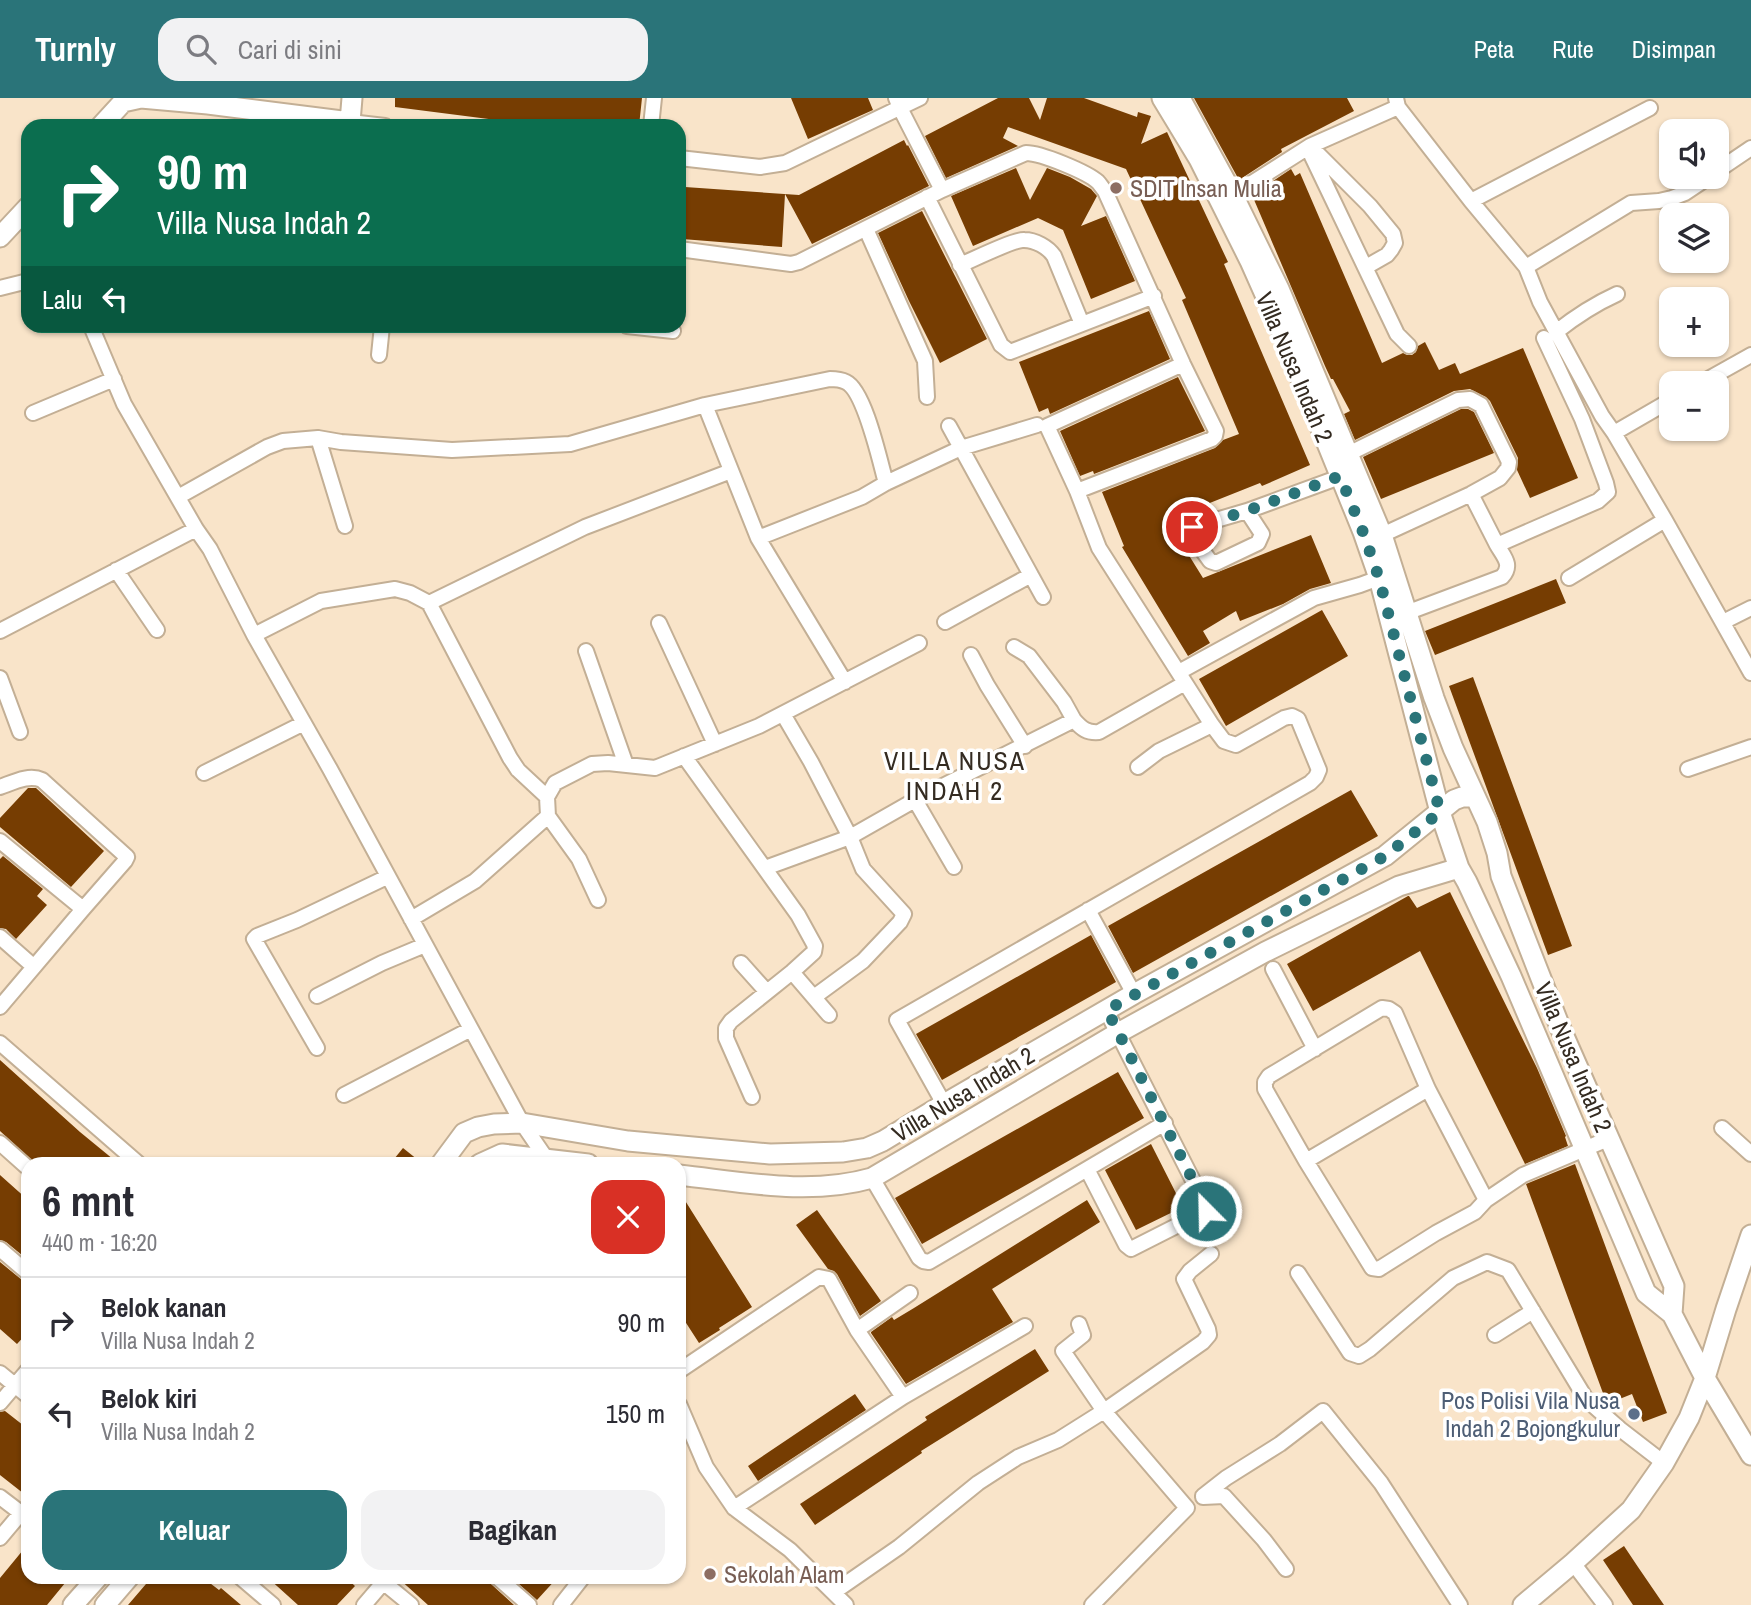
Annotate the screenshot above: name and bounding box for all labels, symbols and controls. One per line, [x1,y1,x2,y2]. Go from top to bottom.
search box [158,18,648,81]
text: Turnly [35,27,116,71]
icon: search [182,30,220,68]
text: Cari di sini [238,32,342,67]
text: Peta [1474,33,1514,65]
text: Rute [1552,33,1594,65]
text: Disimpan [1632,33,1716,65]
map controls [1659,119,1729,441]
button: sound [1659,119,1729,189]
text: 90 m [157,138,249,204]
icon: right [42,147,133,238]
place label: SDIT Insan Mulia [1130,172,1282,204]
marker: SDIT Insan Mulia [1108,180,1124,196]
text: Villa Nusa Indah 2 [157,201,371,244]
button: layers [1659,203,1729,273]
icon: left [96,280,134,318]
text: Lalu [42,282,82,317]
street label: Villa Nusa Indah 2 [1249,287,1341,447]
button: + [1659,287,1729,357]
button: − [1659,371,1729,441]
pin [1162,497,1222,557]
icon: arrive [1173,508,1211,546]
district label: VILLA NUSA INDAH 2 [884,743,1026,808]
street label: Villa Nusa Indah 2 [1528,977,1620,1137]
street label: Villa Nusa Indah 2 [886,1039,1040,1149]
text: 6 mnt [42,1173,134,1229]
position arrow [1169,1174,1243,1248]
button: close [591,1180,665,1254]
text: 440 m · 16:20 [42,1227,157,1258]
text: Belok kanan [101,1290,227,1325]
icon: right [42,1304,80,1342]
text: 90 m [618,1305,665,1340]
text: Villa Nusa Indah 2 [101,1325,255,1356]
text: Belok kiri [101,1381,197,1416]
place label: Pos Polisi Vila Nusa Indah 2 Bojongkulur [1441,1384,1620,1444]
icon: left [42,1395,80,1433]
text: 150 m [606,1396,665,1431]
marker: Pos Polisi Vila Nusa Indah 2 Bojongkulur [1626,1406,1642,1422]
text: Villa Nusa Indah 2 [101,1416,255,1447]
button: Keluar [42,1490,347,1570]
button: Bagikan [361,1490,665,1570]
place label: Sekolah Alam [724,1558,844,1590]
marker: Sekolah Alam [702,1566,718,1582]

